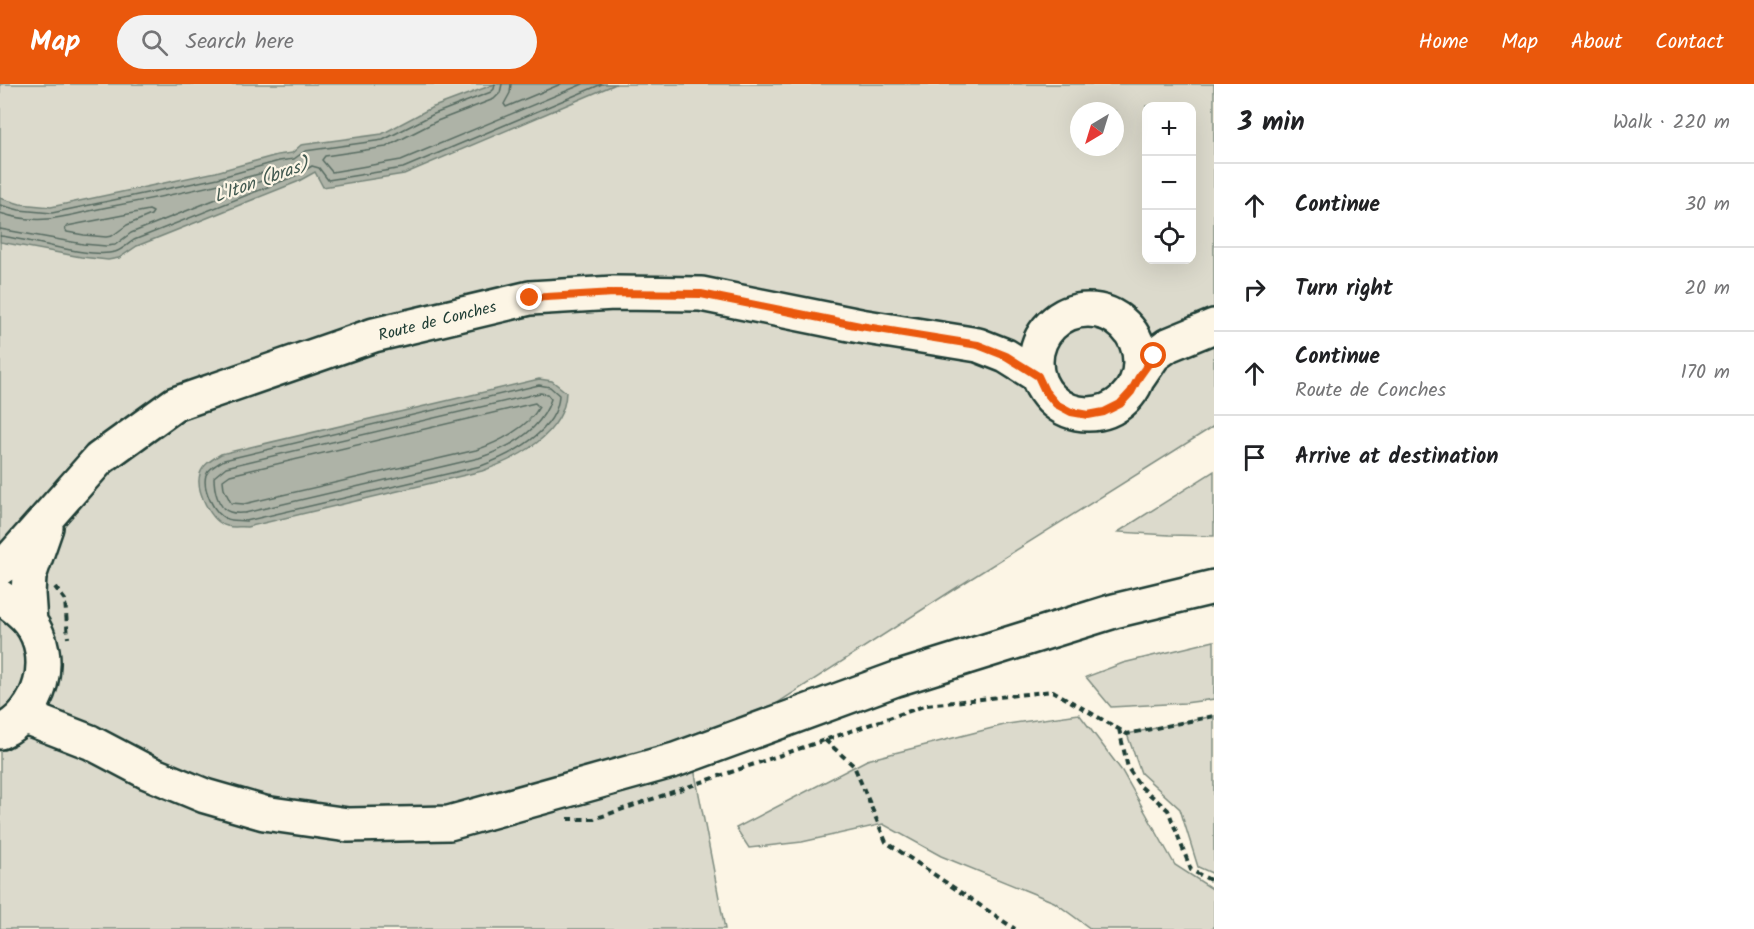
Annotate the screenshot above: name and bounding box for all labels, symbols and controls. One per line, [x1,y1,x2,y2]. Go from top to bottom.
search box [117,15,537,69]
text: Map [30,20,81,65]
text: Search here [186,25,294,60]
icon: search [138,26,171,59]
text: Home [1419,26,1468,59]
text: Map [1501,26,1538,59]
text: About [1571,26,1622,59]
text: Contact [1655,26,1724,59]
north arrow [1070,102,1124,156]
map controls [1142,102,1196,264]
button: + [1142,102,1196,156]
text: 3 min [1238,102,1305,144]
text: Walk · 220 m [1613,107,1730,139]
water label: L'Iton (bras) [210,150,315,212]
button: − [1142,156,1196,210]
text: Continue [1295,188,1380,223]
icon: ahead [1238,189,1271,222]
text: 30 m [1685,189,1730,221]
button: locate [1142,210,1196,264]
text: Turn right [1295,272,1393,307]
icon: right [1238,273,1271,306]
text: 20 m [1684,273,1730,305]
route end [516,284,542,310]
street label: Route de Conches [376,295,499,348]
text: Continue [1295,340,1380,375]
route start [1140,342,1166,368]
icon: ahead [1238,357,1271,390]
text: 170 m [1681,357,1730,389]
text: Route de Conches [1295,375,1446,407]
text: Arrive at destination [1295,440,1498,475]
icon: arrive [1238,441,1271,474]

